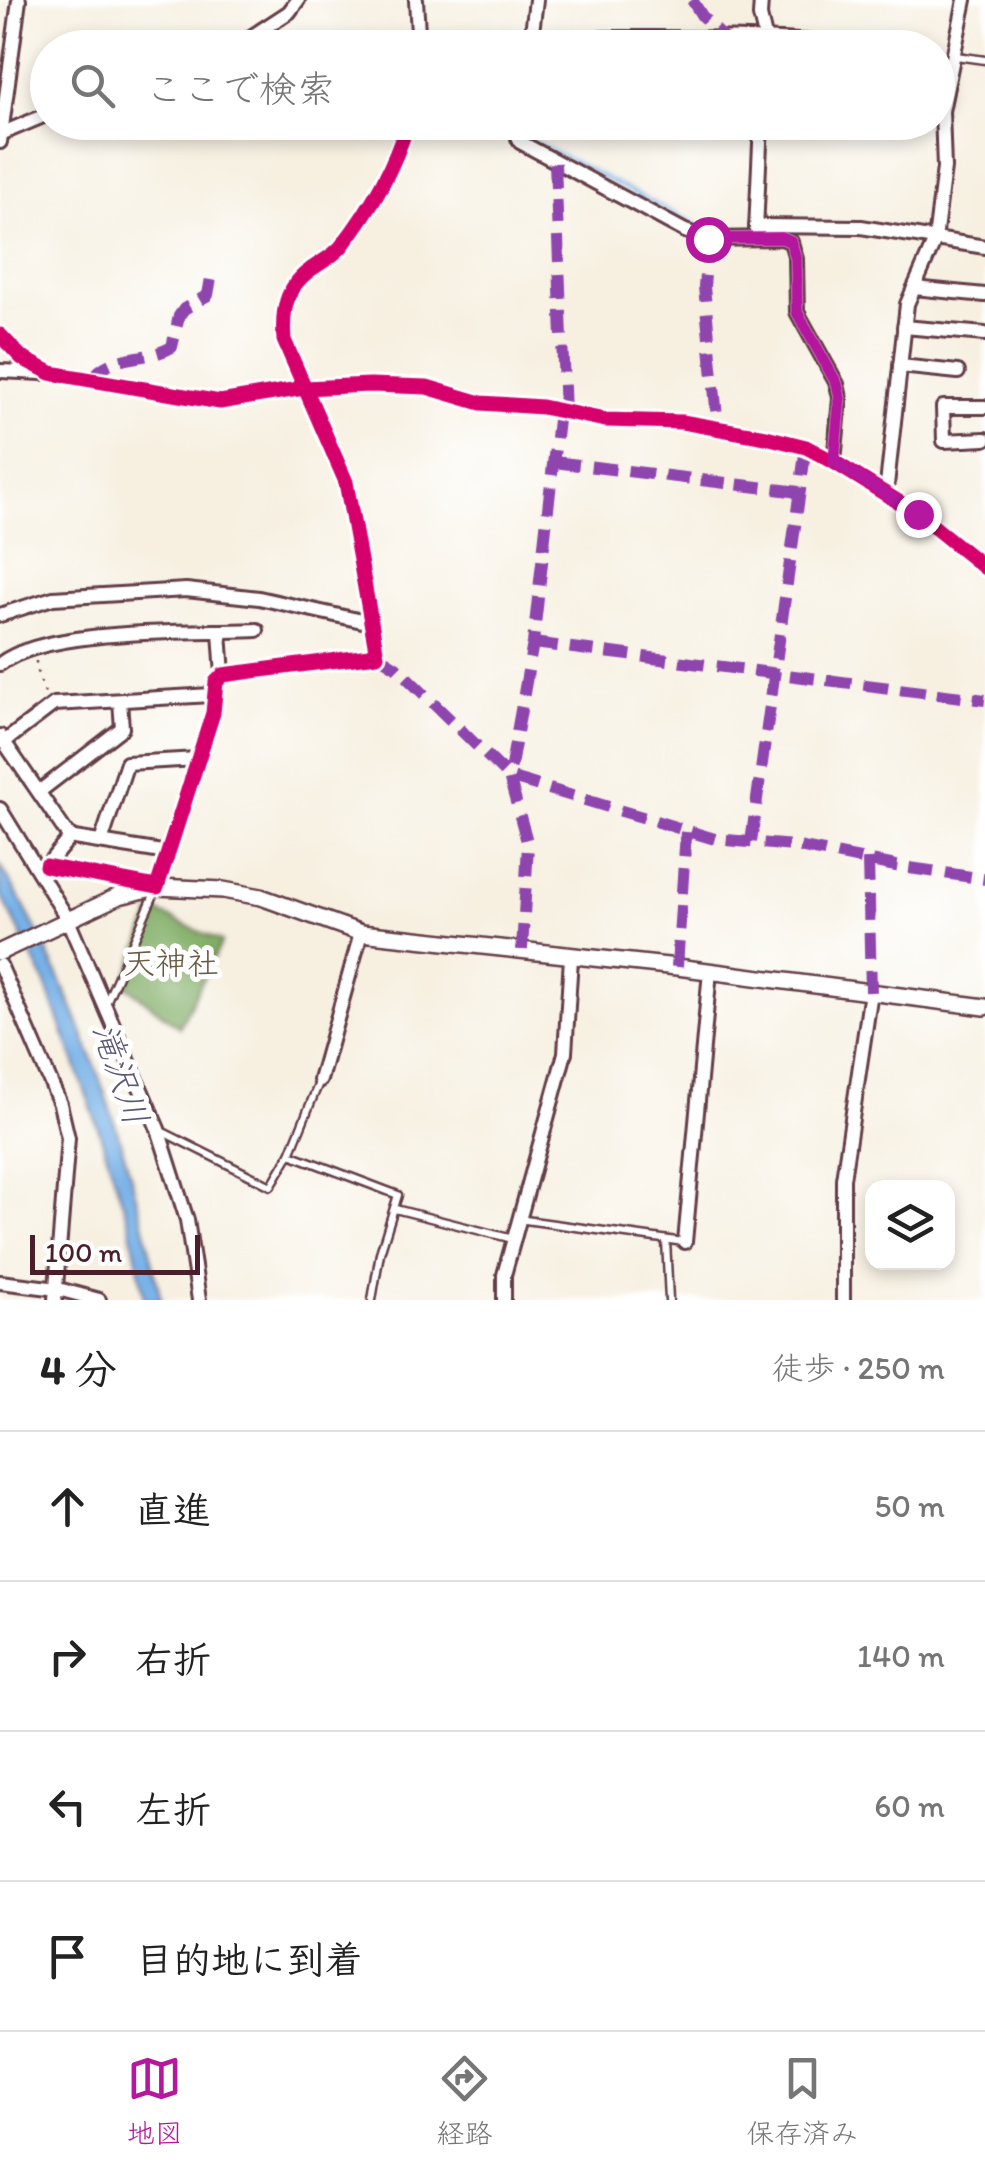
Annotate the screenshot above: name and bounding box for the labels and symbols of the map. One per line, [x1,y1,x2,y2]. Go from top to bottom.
route start [686,217,732,263]
route end [896,492,942,538]
park label: 天神社 [123,944,219,982]
water label: 滝沢川 [84,1018,158,1130]
scale bar [30,1230,200,1274]

